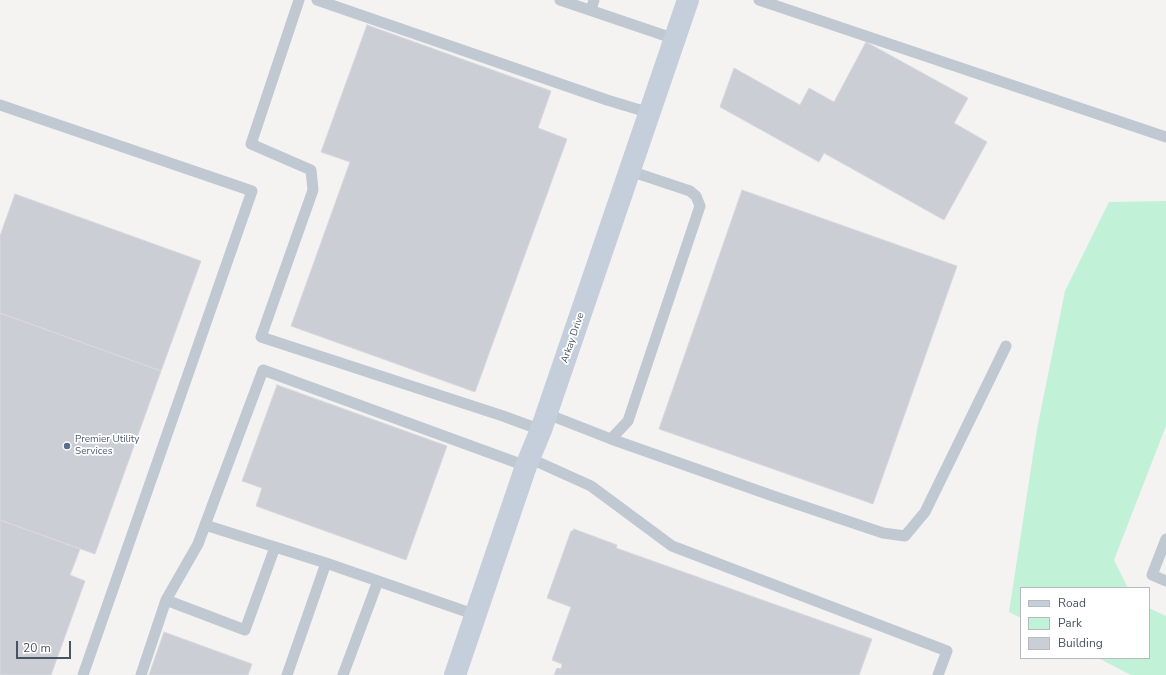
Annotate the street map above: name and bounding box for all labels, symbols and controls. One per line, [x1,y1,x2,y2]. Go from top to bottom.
street label: Arkay Drive [559,311,587,365]
place label: Premier Utility Services [75,434,139,458]
marker: Premier Utility Services [62,441,72,451]
legend [1020,587,1150,659]
text: Road [1058,595,1086,611]
text: Park [1058,615,1082,631]
scale bar [18,633,73,659]
text: Building [1058,635,1103,651]
text: 20 m [23,640,51,656]

